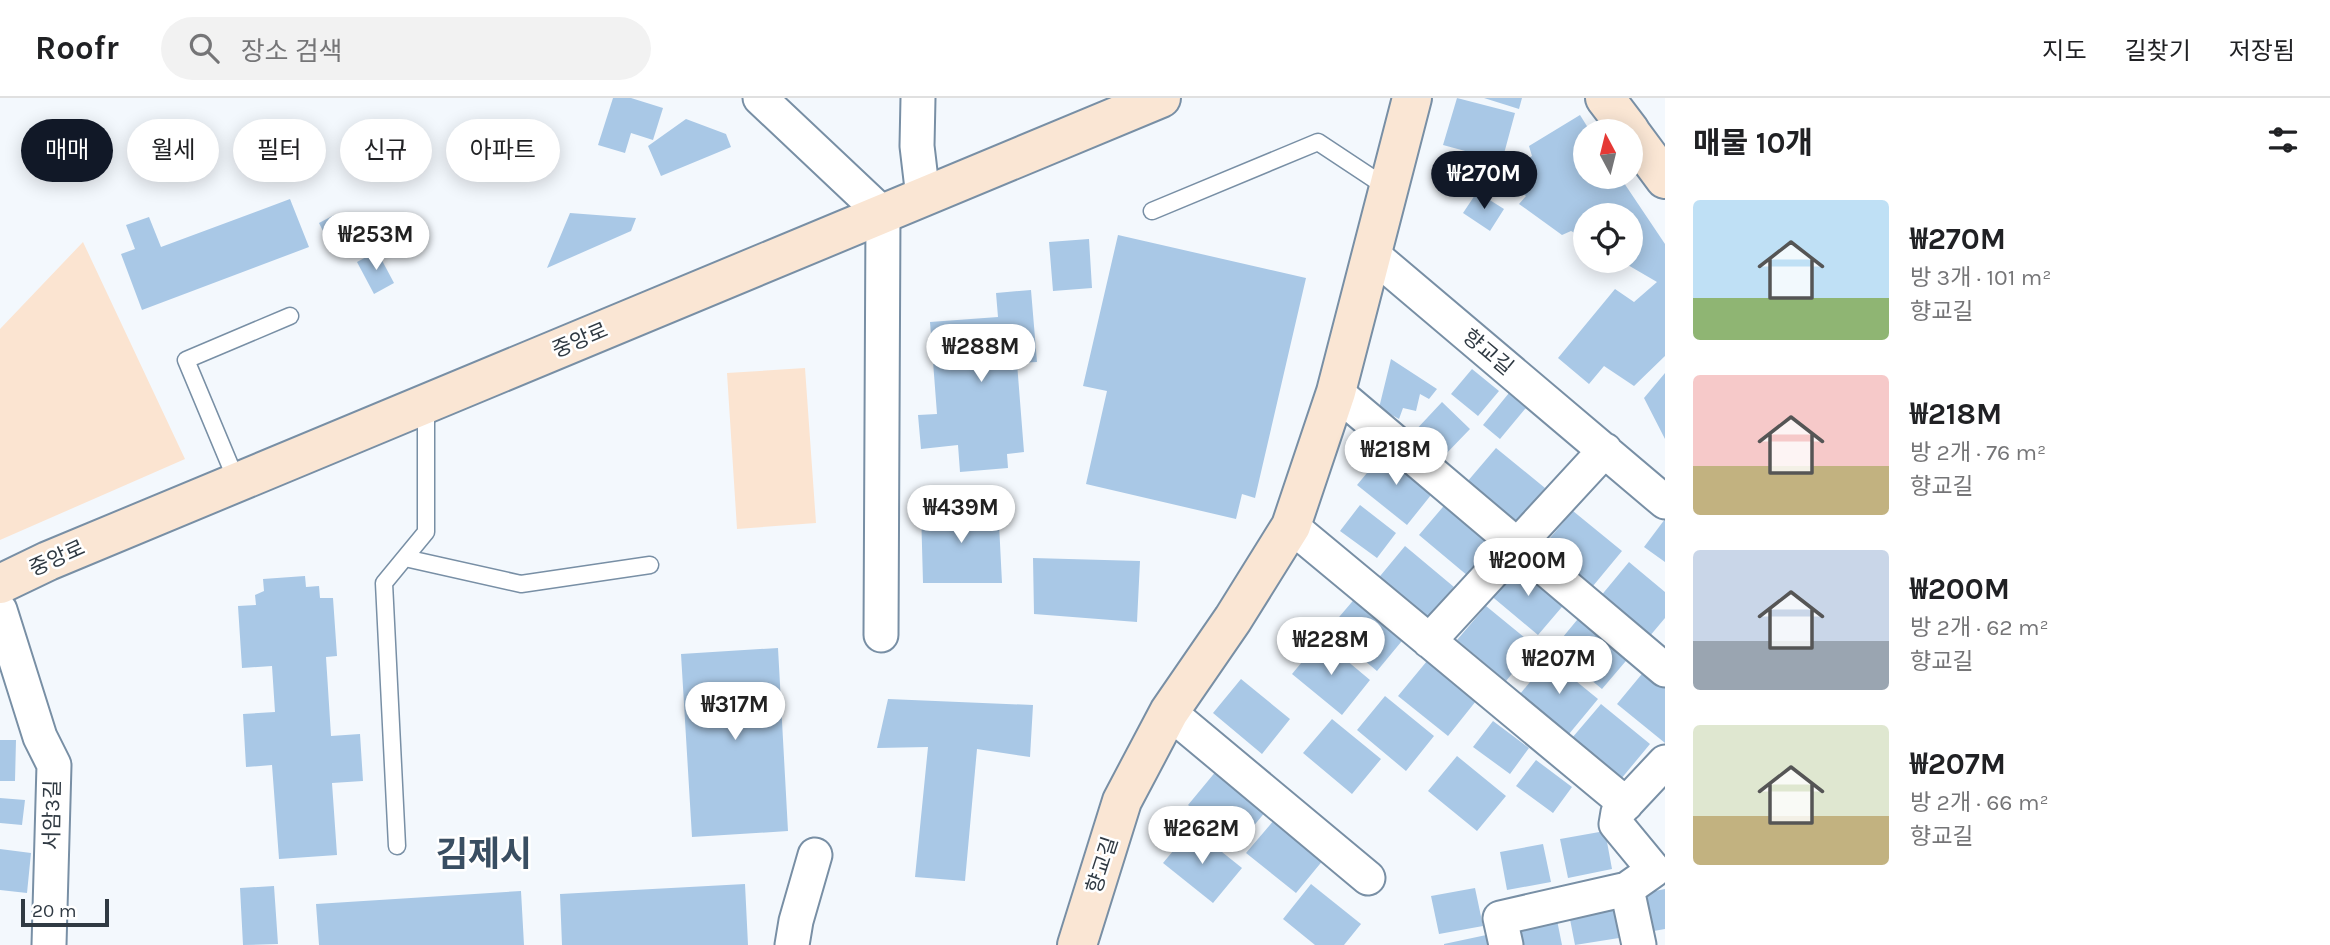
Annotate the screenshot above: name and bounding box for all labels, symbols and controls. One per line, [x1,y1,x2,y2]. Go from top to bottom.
search box [161,17,651,80]
text: Roofr [35,29,119,67]
icon: search [185,29,223,67]
text: 장소 검색 [241,36,343,67]
text: 지도 [2042,37,2087,65]
text: 길찾기 [2125,37,2191,65]
text: 저장됨 [2229,37,2295,65]
chip: 매매 [21,119,113,182]
chip: 월세 [127,119,219,182]
chip: 필터 [233,119,326,182]
chip: 신규 [340,119,432,182]
chip: 아파트 [446,119,560,182]
north arrow [1573,119,1643,189]
map controls [1573,119,1643,273]
icon: filters [2264,121,2302,159]
text: 매물 10개 [1693,125,1813,161]
pin: ₩270M [1435,152,1533,211]
text: ₩270M [1447,160,1521,187]
button: locate [1573,203,1643,273]
pin: ₩253M [327,212,425,272]
text: ₩253M [338,221,414,248]
text: ₩270M [1910,221,2006,257]
icon: home [1749,228,1833,312]
text: 방 3개 · 101 m² [1910,264,2051,291]
text: 향교길 [1910,298,1973,325]
street label: 중앙로 [549,318,611,362]
pin: ₩288M [932,324,1030,384]
street label: 향교길 [1458,324,1518,380]
text: ₩288M [942,333,1020,360]
text: ₩218M [1910,396,2002,432]
icon: home [1749,403,1833,487]
pin: ₩218M [1347,428,1445,487]
text: ₩218M [1361,436,1431,463]
text: 방 2개 · 76 m² [1910,439,2046,466]
text: 향교길 [1910,473,1973,500]
pin: ₩439M [912,486,1010,545]
text: ₩439M [923,494,999,521]
street label: 중앙로 [26,535,88,581]
pin: ₩200M [1479,538,1577,598]
text: ₩200M [1490,547,1566,574]
text: ₩200M [1910,571,2010,607]
icon: home [1749,578,1833,662]
text: 방 2개 · 62 m² [1910,614,2049,641]
pin: ₩228M [1282,618,1380,677]
text: ₩228M [1293,626,1369,653]
pin: ₩207M [1510,636,1608,696]
text: ₩207M [1522,645,1596,672]
text: 향교길 [1910,648,1973,675]
pin: ₩317M [686,682,784,742]
text: ₩317M [701,691,769,718]
text: ₩207M [1910,746,2006,782]
icon: home [1749,753,1833,837]
street label: 서암3길 [39,780,65,850]
text: 방 2개 · 66 m² [1910,789,2049,816]
pin: ₩262M [1153,806,1251,866]
text: ₩262M [1164,815,1240,842]
text: 향교길 [1910,823,1973,850]
district label: 김제시 [436,834,532,875]
street label: 향교길 [1082,834,1122,896]
scale bar [21,896,108,928]
text: 20 m [32,900,77,922]

